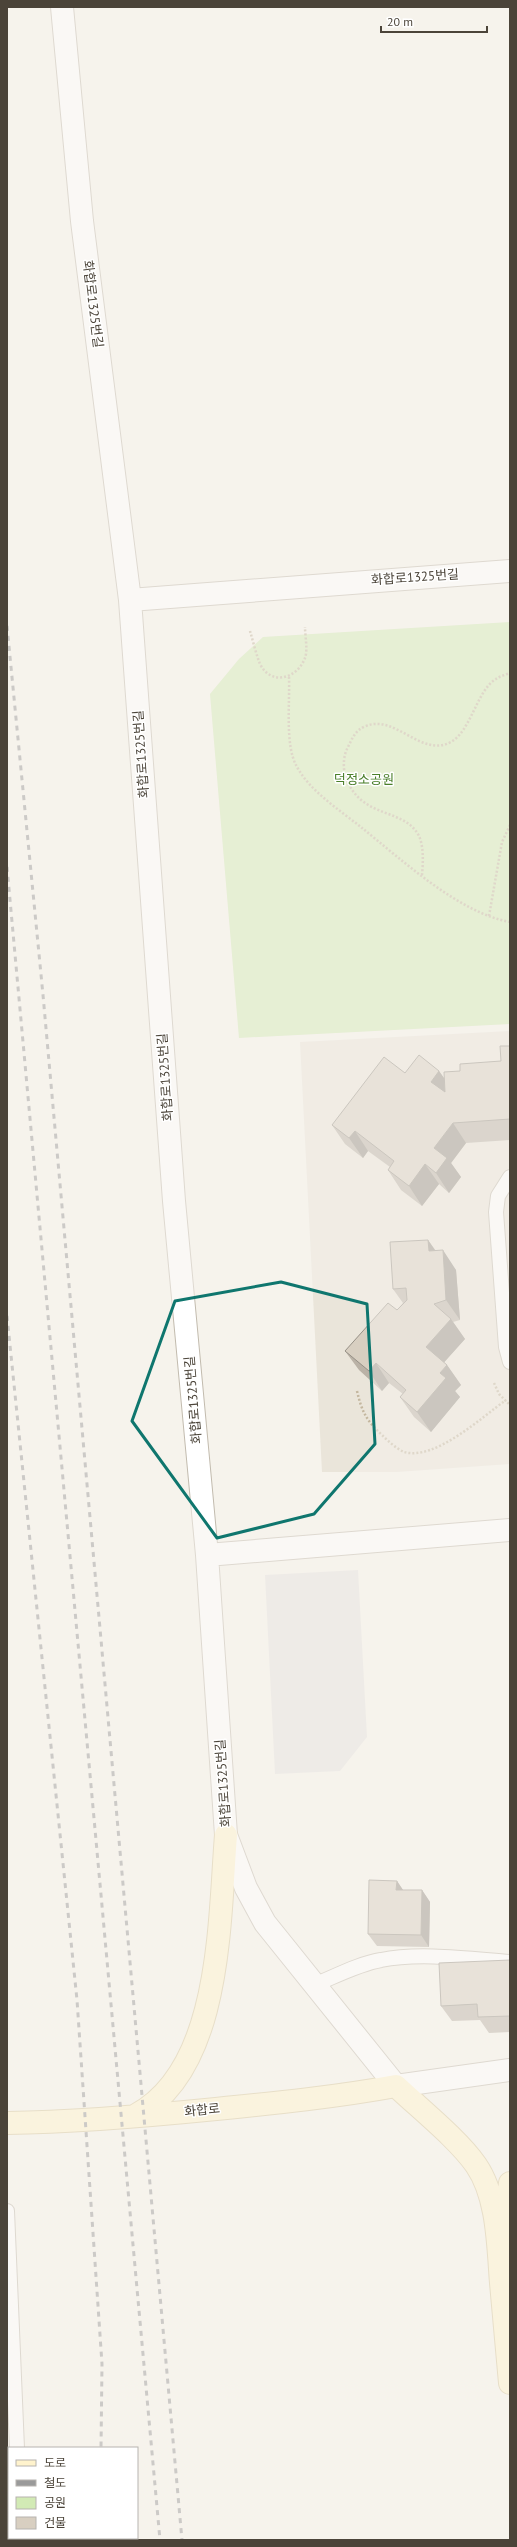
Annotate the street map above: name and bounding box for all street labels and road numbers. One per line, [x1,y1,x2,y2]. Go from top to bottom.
street label: 화합로1325번길 [79,259,107,349]
street label: 화합로1325번길 [370,565,460,589]
street label: 화합로1325번길 [129,709,153,799]
street label: 화합로1325번길 [153,1032,177,1122]
street label: 화합로1325번길 [181,1355,205,1445]
street label: 화합로1325번길 [211,1738,235,1828]
street label: 화합로 [183,2100,221,2120]

